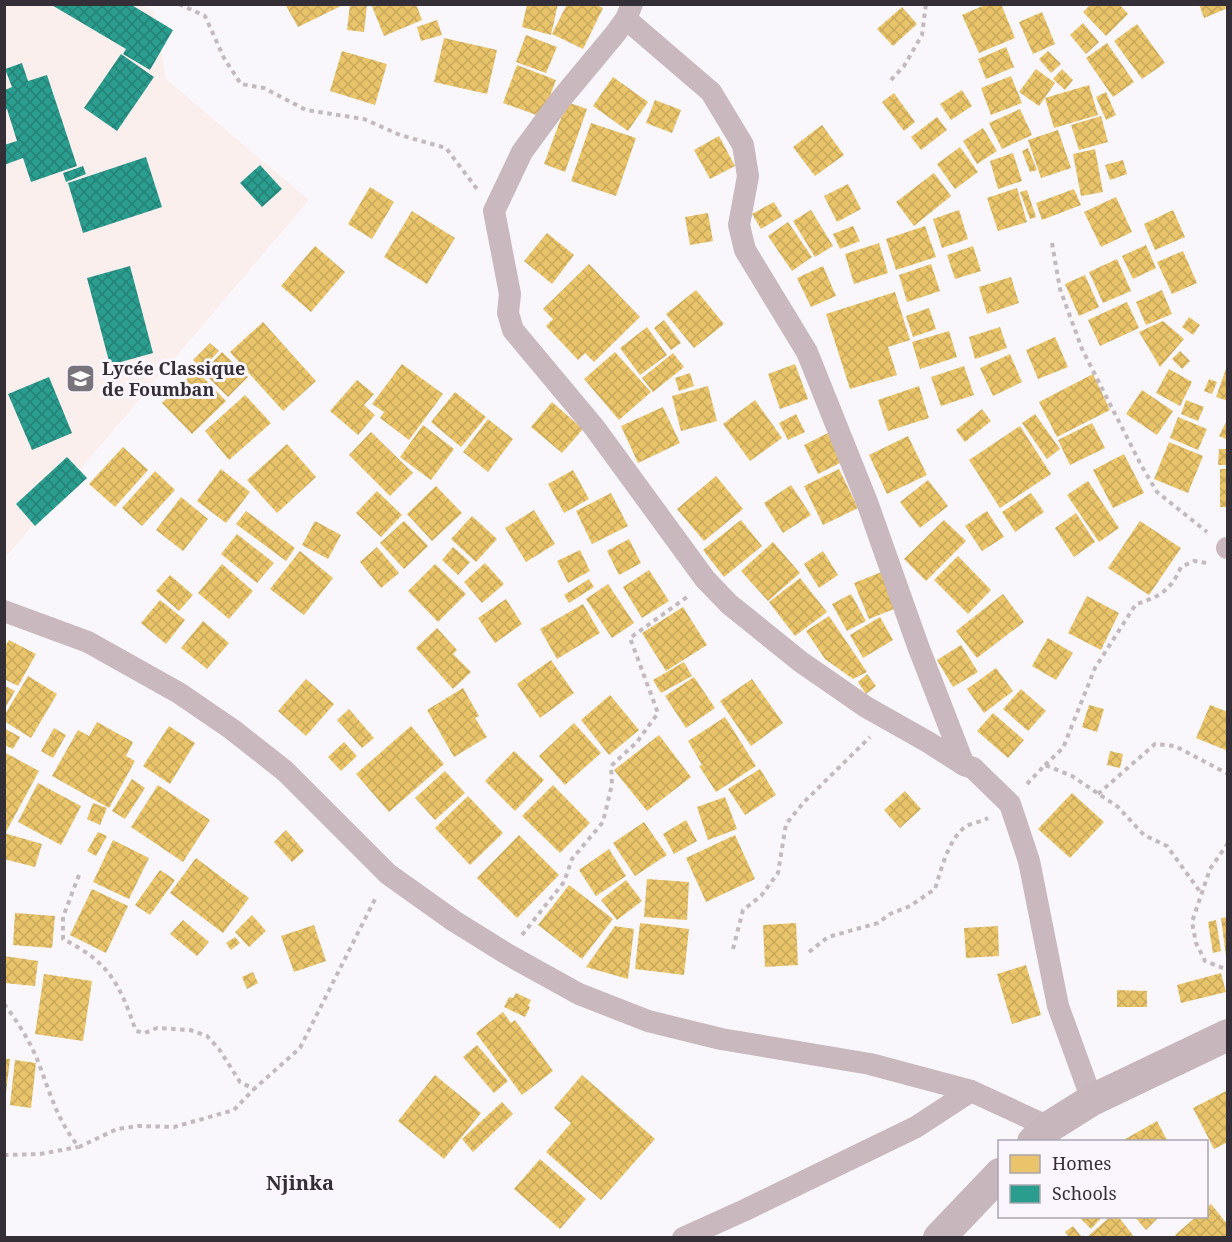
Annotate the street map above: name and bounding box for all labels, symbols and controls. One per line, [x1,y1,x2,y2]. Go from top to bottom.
place label: Lycée Classique de Foumban [102,356,245,401]
school or university icon: Lycée Classique de Foumban [65,363,97,395]
legend [998,1140,1208,1218]
text: Homes [1052,1151,1111,1175]
district label: Njinka [266,1169,334,1196]
text: Schools [1052,1181,1117,1205]

